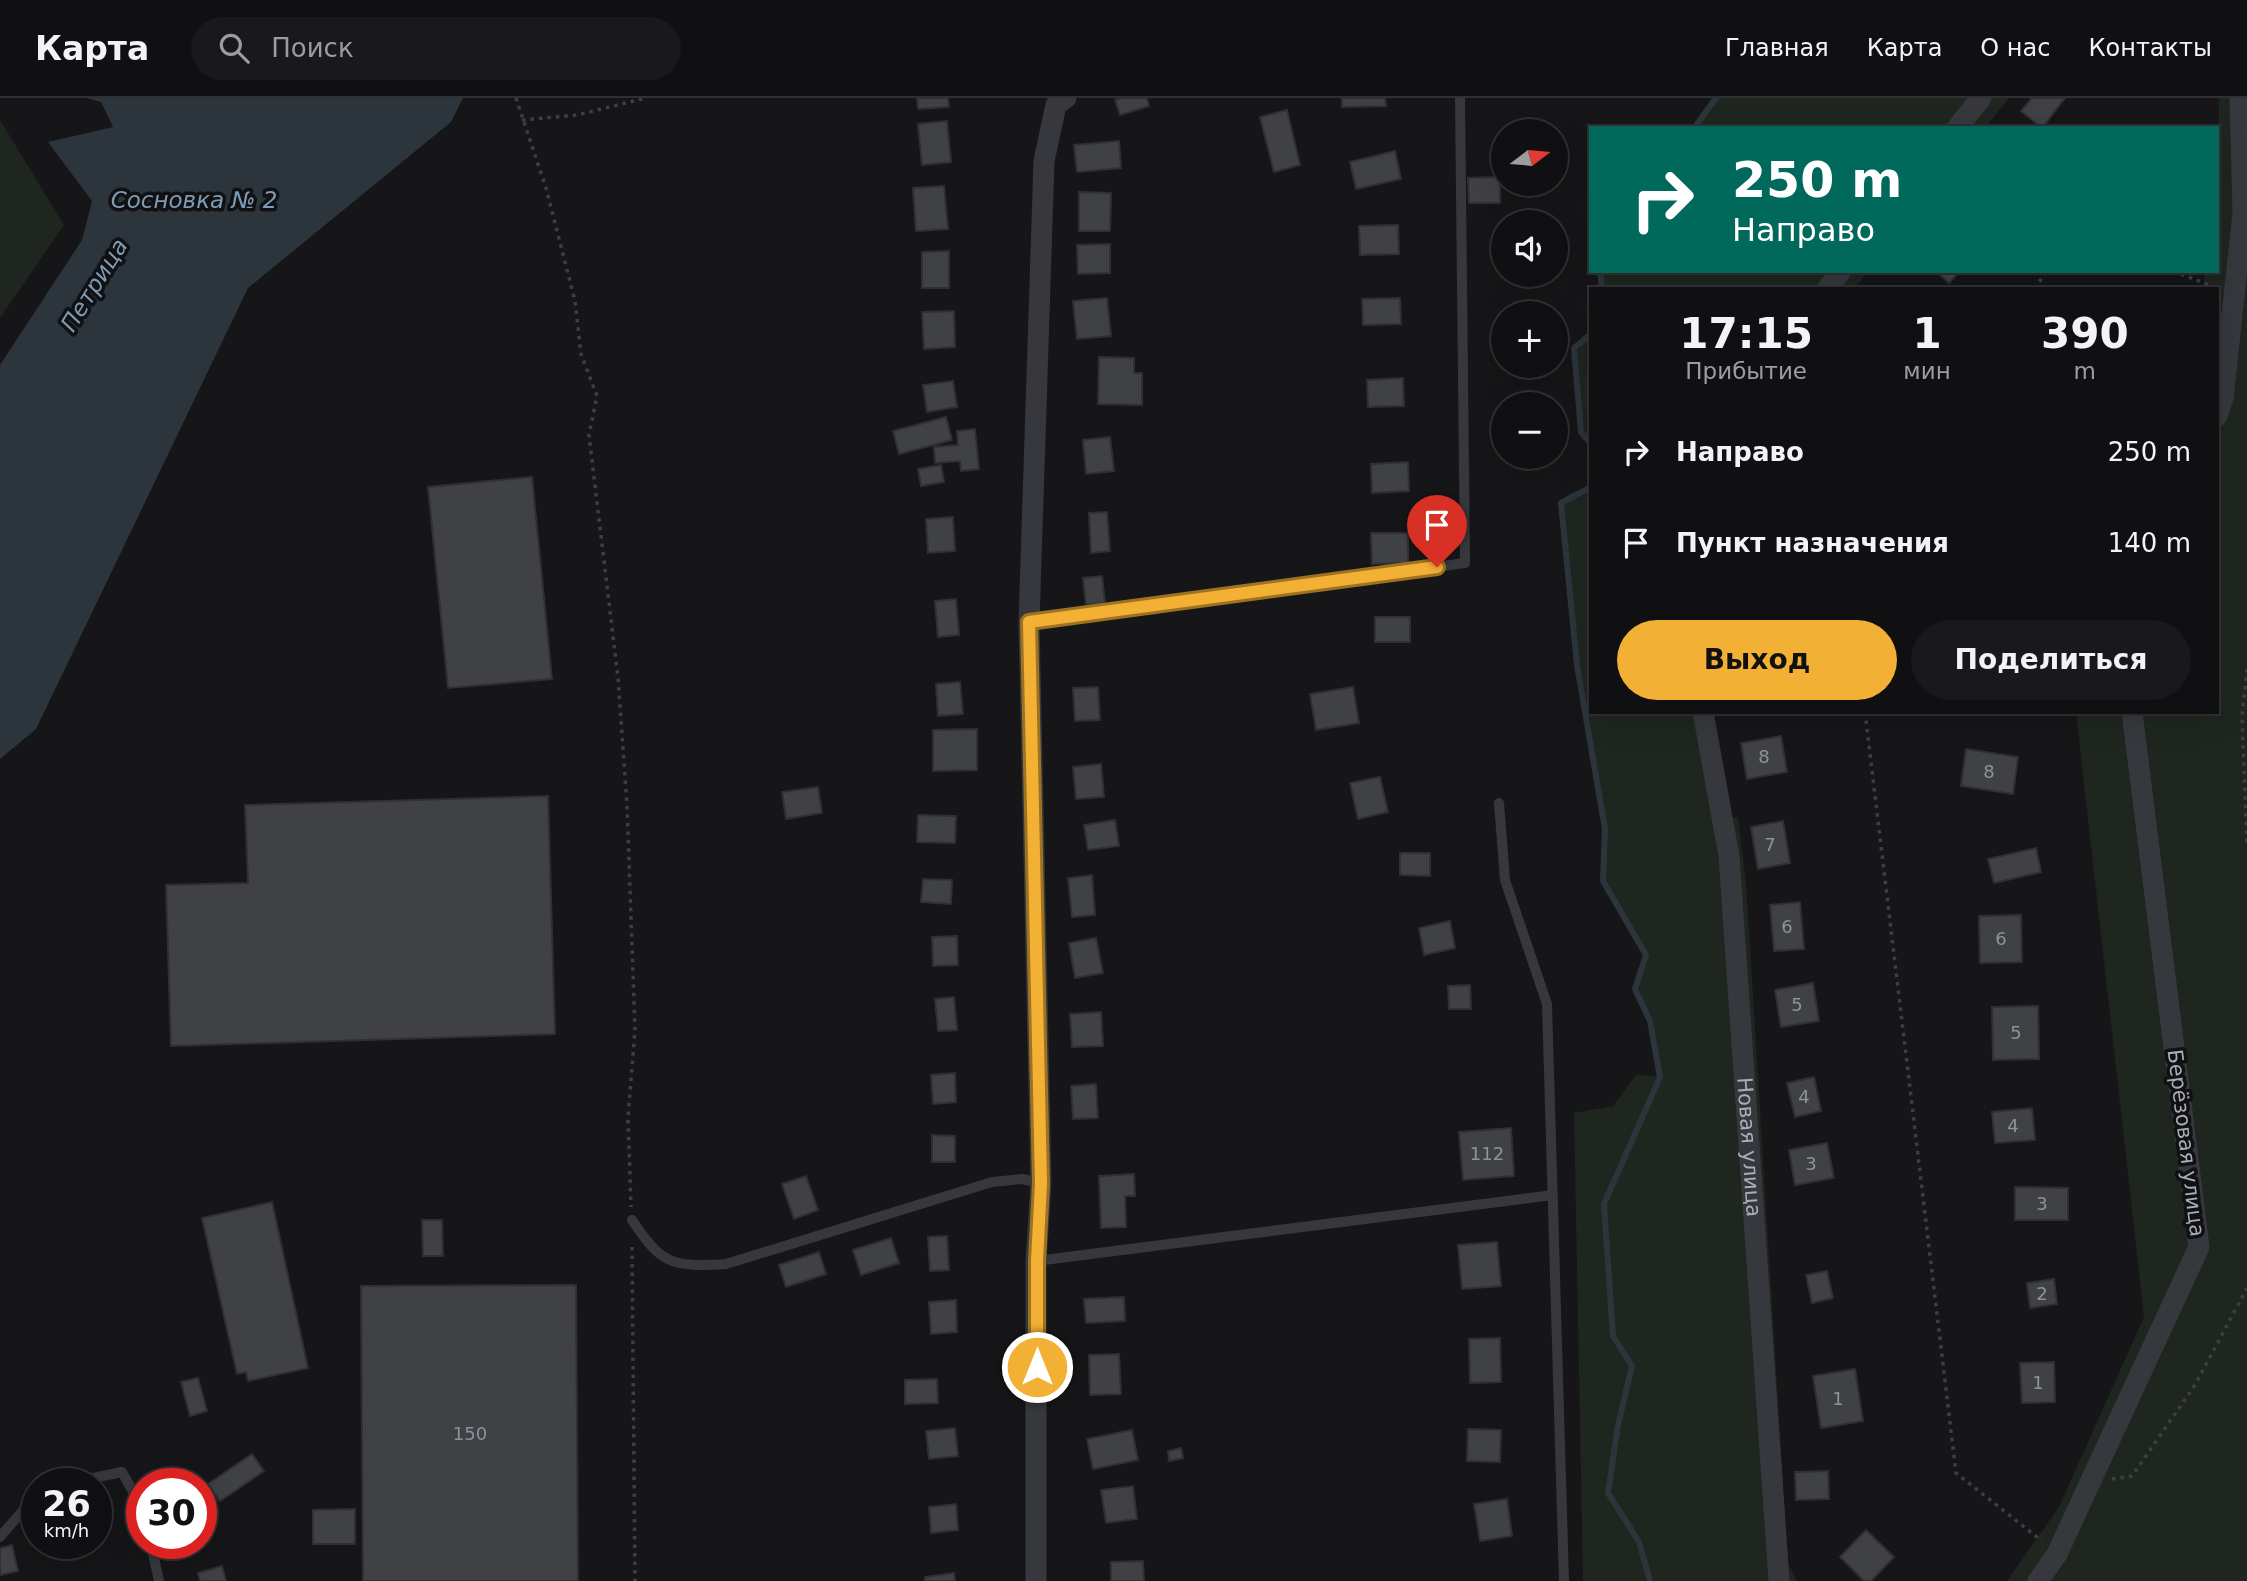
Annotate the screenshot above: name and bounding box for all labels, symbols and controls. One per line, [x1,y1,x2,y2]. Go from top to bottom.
search box [191,17,681,80]
text: Карта [35,29,149,68]
icon: search [215,29,253,67]
text: Поиск [271,33,354,63]
text: Главная [1725,34,1829,62]
text: Карта [1867,34,1942,62]
text: О нас [1980,34,2050,62]
text: Контакты [2088,34,2212,62]
north arrow [1491,119,1568,196]
map controls [1491,119,1568,469]
text: 250 m [1732,152,1902,209]
icon: right [1617,154,1708,245]
water label: Сосновка № 2 [111,187,277,213]
button: sound [1491,210,1568,287]
text: Направо [1732,211,1875,249]
water label: Петрица [55,234,133,336]
button: + [1491,301,1568,378]
text: 17:15 [1679,309,1813,358]
text: 1 [1912,309,1942,358]
text: 390 [2041,309,2129,358]
text: Прибытие [1685,358,1807,384]
text: мин [1903,358,1951,384]
text: m [2074,358,2096,384]
button: − [1491,392,1568,469]
icon: right [1617,433,1655,471]
text: Направо [1676,437,1804,467]
text: 250 m [2108,437,2191,467]
pin [1407,495,1467,567]
icon: arrive [1418,506,1456,544]
icon: arrive [1617,524,1655,562]
text: Пункт назначения [1676,528,1949,558]
text: 140 m [2108,528,2191,558]
button: Выход [1617,620,1897,700]
button: Поделиться [1911,620,2191,700]
house number: 8 [1758,746,1770,767]
house number: 8 [1983,761,1995,782]
house number: 7 [1764,834,1776,855]
house number: 6 [1781,916,1793,937]
house number: 6 [1995,928,2007,949]
house number: 5 [1791,994,1803,1015]
house number: 5 [2010,1022,2022,1043]
street label: Берёзовая улица [2163,1048,2209,1238]
street label: Новая улица [1732,1076,1766,1218]
house number: 4 [1798,1086,1810,1107]
house number: 4 [2007,1115,2019,1136]
house number: 112 [1470,1143,1504,1164]
house number: 3 [1805,1153,1817,1174]
house number: 3 [2036,1193,2048,1214]
house number: 2 [2036,1283,2048,1304]
position arrow [1000,1330,1074,1404]
house number: 1 [2032,1372,2044,1393]
house number: 1 [1832,1388,1844,1409]
house number: 150 [453,1423,487,1444]
speed limit sign: 30 [126,1468,217,1559]
text: 26 [42,1484,91,1524]
text: km/h [44,1520,89,1541]

